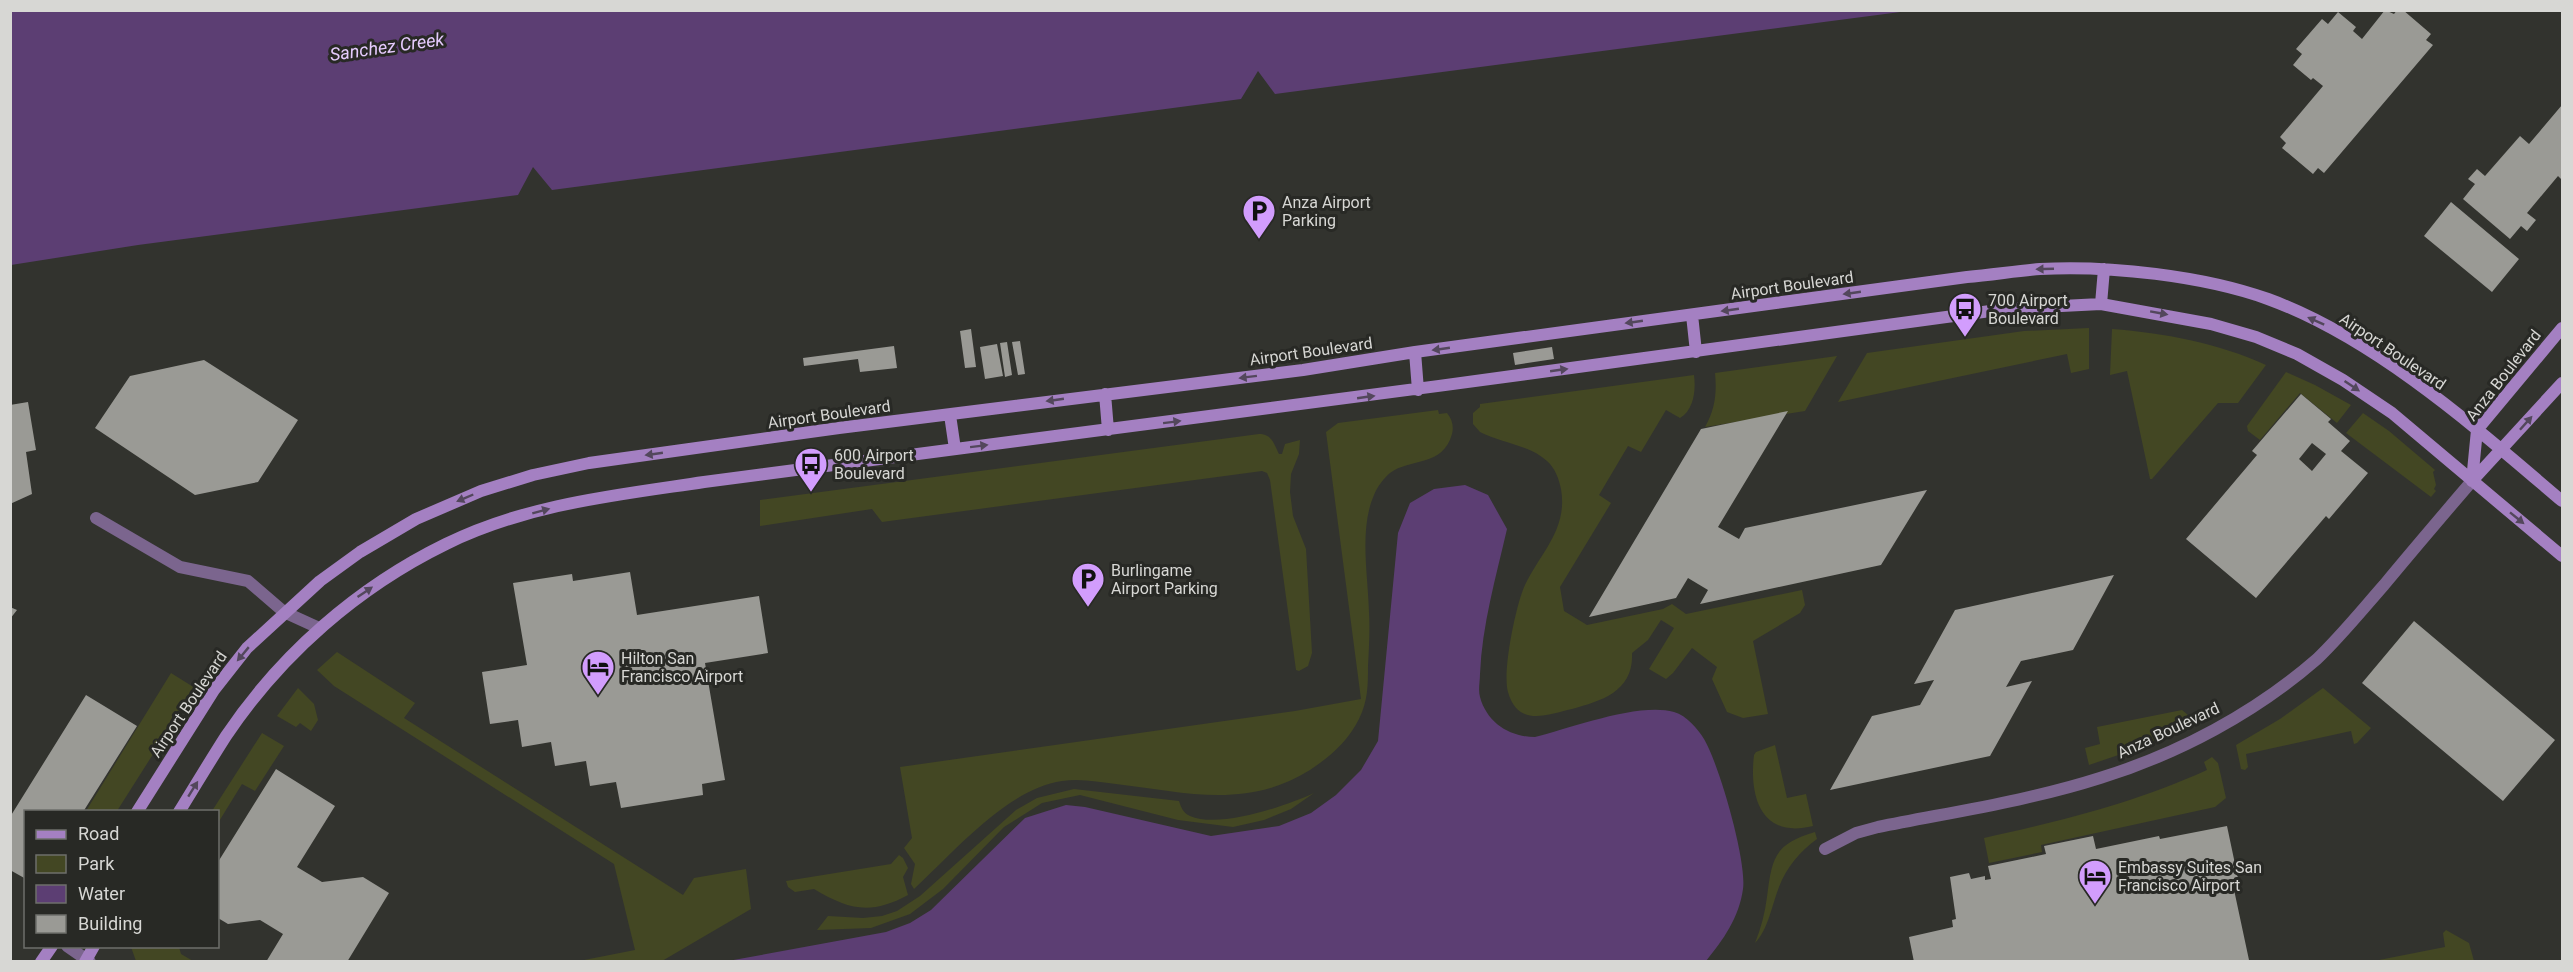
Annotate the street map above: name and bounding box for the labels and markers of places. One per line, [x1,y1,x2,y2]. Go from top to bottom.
parking icon: Anza Airport Parking [1241,193,1277,240]
place label: Anza Airport Parking [1282,193,1371,230]
bus stop icon: 700 Airport Boulevard [1947,291,1983,338]
place label: 700 Airport Boulevard [1988,291,2068,328]
bus stop icon: 600 Airport Boulevard [793,446,829,493]
place label: 600 Airport Boulevard [834,446,914,483]
parking icon: Burlingame Airport Parking [1070,561,1106,608]
place label: Burlingame Airport Parking [1111,561,1218,598]
hotel icon: Hilton San Francisco Airport [580,649,616,696]
place label: Hilton San Francisco Airport [621,649,743,686]
hotel icon: Embassy Suites San Francisco Airport [2077,858,2113,905]
place label: Embassy Suites San Francisco Airport [2118,858,2262,895]

